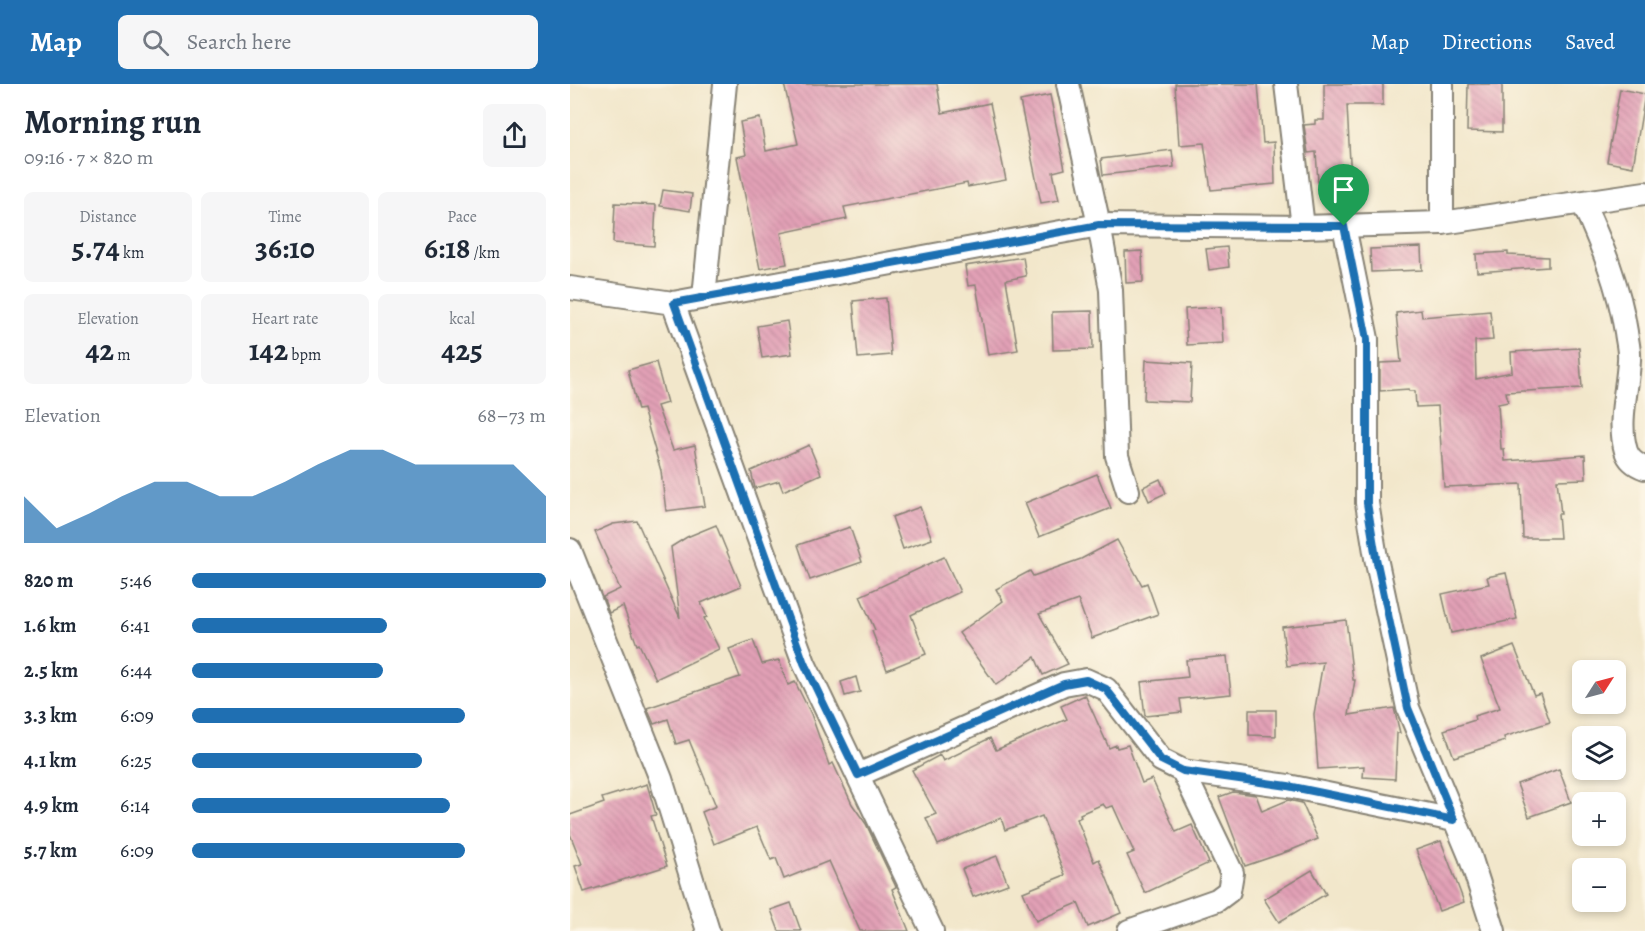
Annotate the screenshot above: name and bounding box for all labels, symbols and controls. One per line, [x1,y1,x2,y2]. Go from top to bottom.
search box [118,15,538,69]
text: Map [30,23,82,61]
icon: search [139,26,172,59]
text: Search here [187,27,291,57]
text: Map [1371,28,1409,56]
text: Directions [1442,28,1532,56]
text: Saved [1565,28,1615,56]
text: Morning run [24,99,201,144]
button: share [483,104,546,167]
text: 09:16 · 7 × 820 m [24,144,153,171]
pin [1318,164,1369,226]
icon: arrive [1327,173,1360,206]
text: Distance [79,206,137,228]
text: Time [268,206,302,228]
text: Pace [447,206,477,228]
text: 5.74 [72,228,120,268]
text: 36:10 [255,228,315,268]
text: 6:18 [424,228,470,268]
text: km [120,242,144,264]
text: /km [470,242,500,264]
text: Elevation [77,308,139,330]
text: Heart rate [252,308,318,330]
text: kcal [449,308,475,330]
text: 42 [85,330,114,370]
text: 142 [249,330,288,370]
text: 425 [441,330,483,370]
text: m [114,344,131,366]
text: bpm [288,344,321,366]
text: Elevation [24,402,101,429]
text: 68–73 m [478,402,546,429]
text: 820 m [24,567,74,594]
text: 5:46 [120,567,152,594]
text: 1.6 km [24,612,77,639]
text: 6:41 [120,612,150,639]
text: 2.5 km [24,657,78,684]
text: 6:44 [120,657,152,684]
north arrow [1572,660,1626,714]
map controls [1572,660,1626,912]
text: 3.3 km [24,702,77,729]
text: 6:09 [120,702,154,729]
button: layers [1572,726,1626,780]
text: 4.1 km [24,747,77,774]
text: 6:25 [120,747,152,774]
text: 4.9 km [24,792,79,819]
text: 6:14 [120,792,150,819]
button: + [1572,792,1626,846]
text: 5.7 km [24,837,77,864]
text: 6:09 [120,837,154,864]
button: − [1572,858,1626,912]

